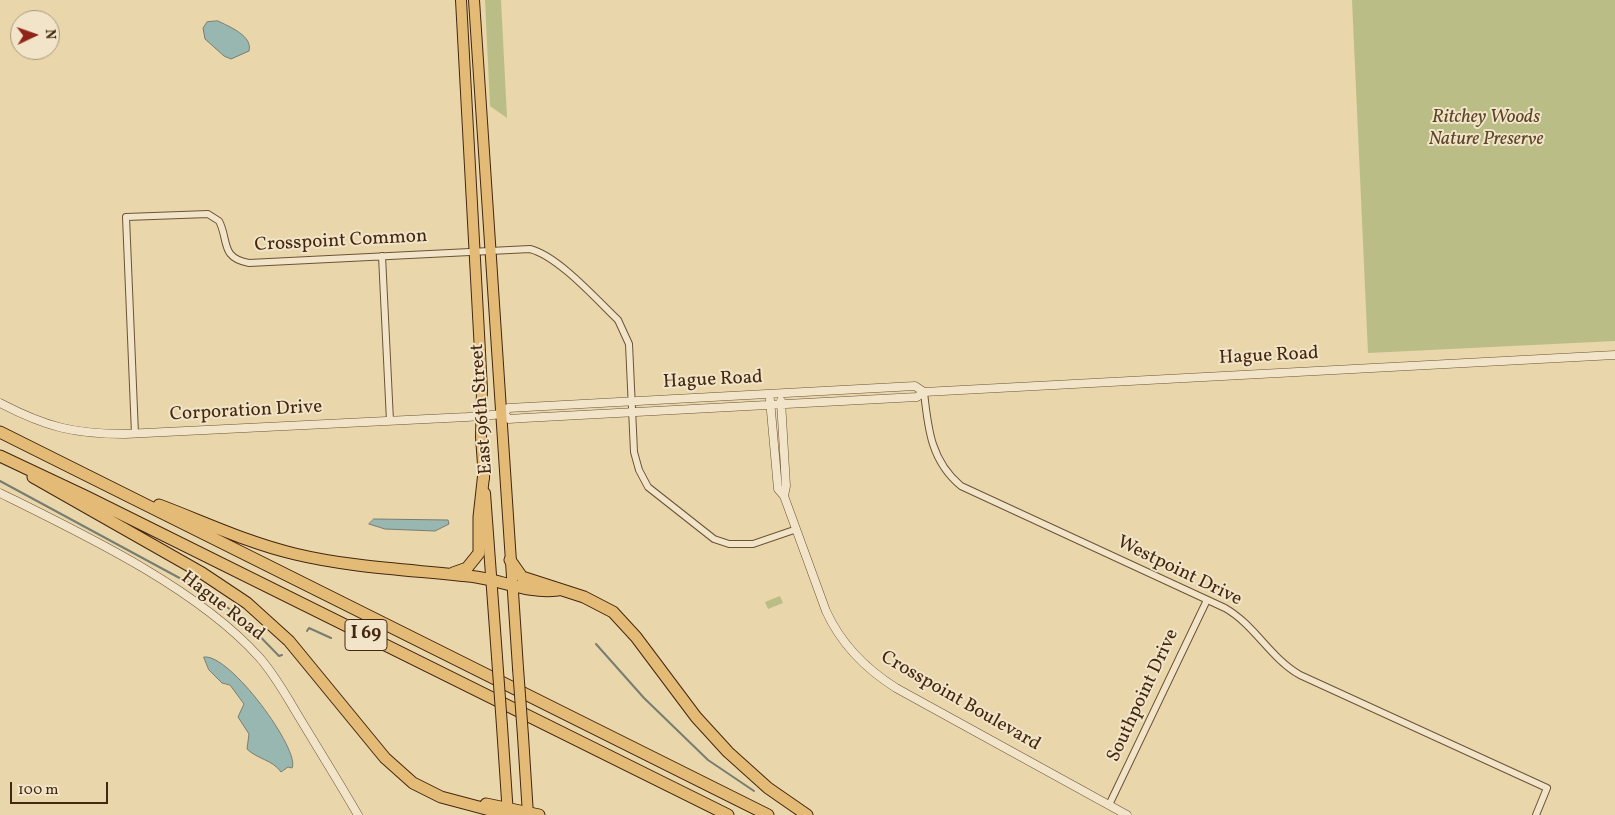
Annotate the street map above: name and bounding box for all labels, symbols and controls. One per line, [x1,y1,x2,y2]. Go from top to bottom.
north arrow [10,10,60,60]
text: N [40,29,59,40]
park label: Ritchey Woods Nature Preserve [1429,108,1543,152]
street label: Crosspoint Common [254,226,428,258]
street label: East 96th Street [467,343,499,475]
street label: Hague Road [1219,343,1319,371]
street label: Hague Road [663,367,763,395]
street label: Corporation Drive [169,397,323,427]
street label: Westpoint Drive [1113,532,1245,612]
street label: Hague Road [176,567,268,647]
road number: I 69 [345,620,387,650]
street label: Southpoint Drive [1103,626,1185,766]
street label: Crosspoint Boulevard [876,647,1044,757]
scale bar [12,772,110,804]
text: 100 m [18,780,58,801]

